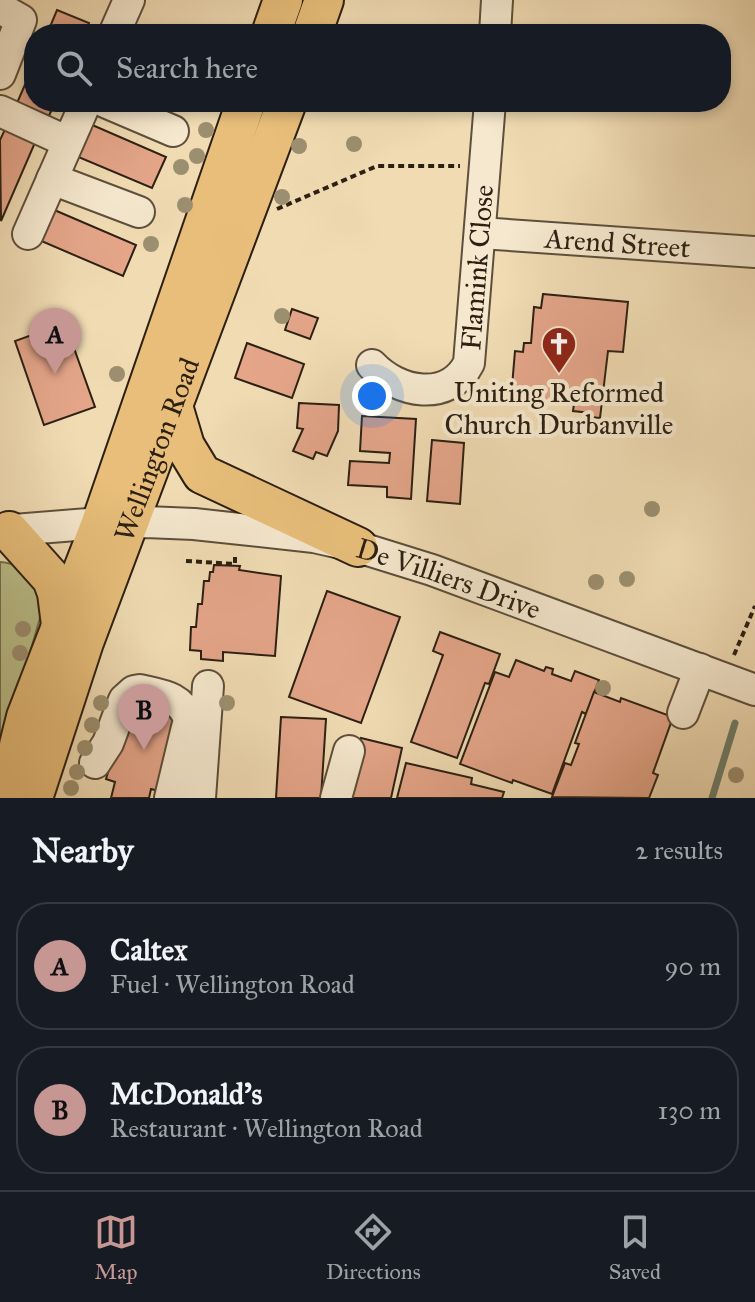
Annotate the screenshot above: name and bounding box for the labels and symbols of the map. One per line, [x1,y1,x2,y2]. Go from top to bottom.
street label: Flamink Close [453,183,501,352]
street label: Arend Street [543,220,692,265]
pin: A [29,308,81,374]
church icon: Uniting Reformed Church Durbanville [540,325,578,375]
street label: Wellington Road [106,353,207,546]
place label: Uniting Reformed Church Durbanville [445,375,673,442]
your location [352,376,392,416]
street label: De Villiers Drive [352,530,546,626]
pin: B [118,684,170,750]

